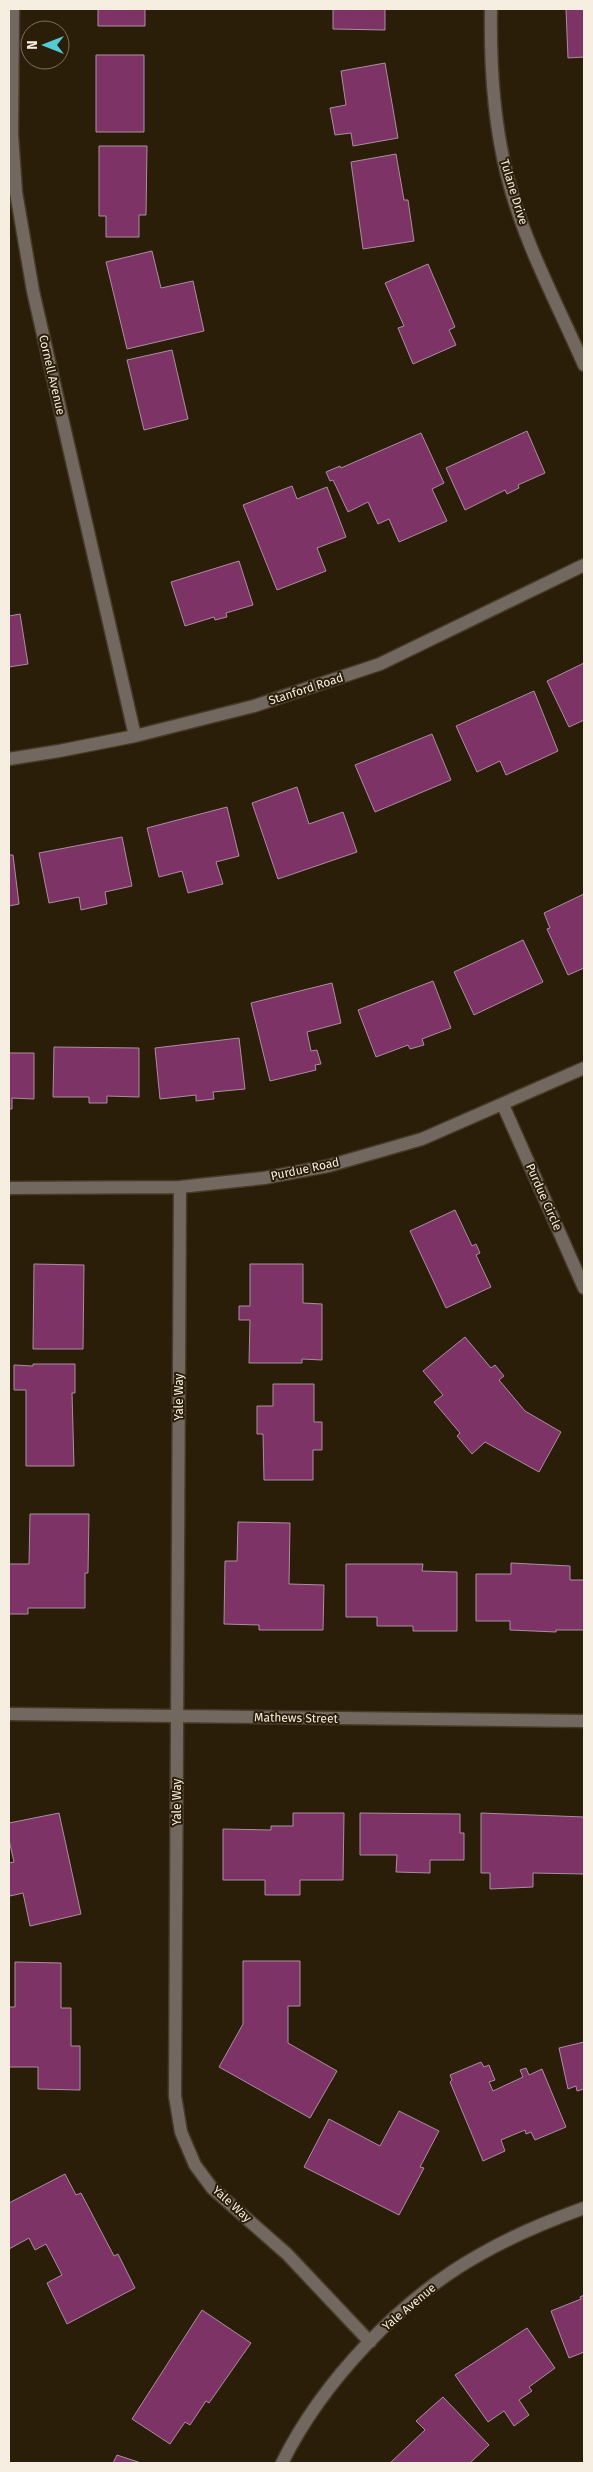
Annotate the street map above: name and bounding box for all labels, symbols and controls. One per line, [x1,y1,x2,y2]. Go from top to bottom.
north arrow [20,20,70,70]
text: N [24,40,41,50]
street label: Tulane Drive [497,158,531,226]
street label: Cornell Avenue [36,334,68,416]
street label: Stanford Road [267,670,345,708]
street label: Purdue Road [270,1155,340,1183]
street label: Purdue Circle [523,1161,565,1233]
street label: Yale Way [172,1373,186,1421]
street label: Mathews Street [254,1710,339,1726]
street label: Yale Way [170,1778,184,1826]
street label: Yale Way [210,2183,254,2225]
street label: Yale Avenue [380,2281,438,2333]

